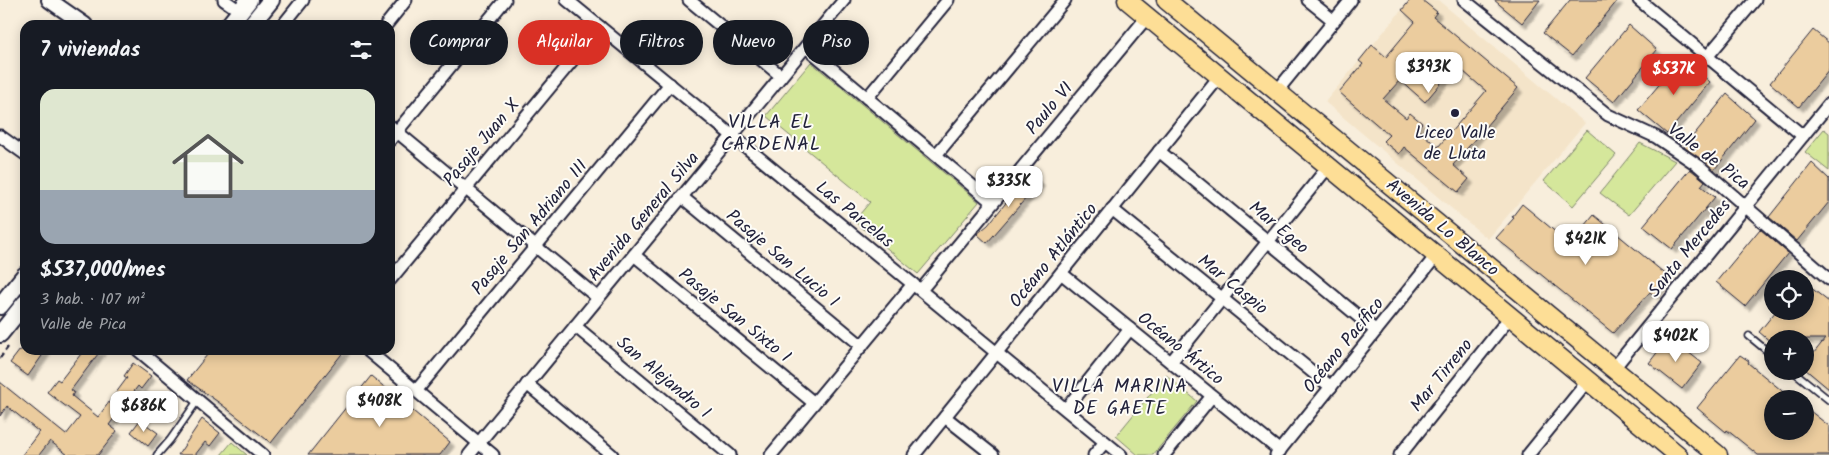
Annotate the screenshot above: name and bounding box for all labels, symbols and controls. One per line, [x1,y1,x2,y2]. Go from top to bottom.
chip: Comprar [410,20,508,65]
chip: Alquilar [518,20,610,65]
chip: Filtros [620,20,703,65]
chip: Nuevo [713,20,793,65]
chip: Piso [803,20,869,65]
text: 7 viviendas [40,34,140,67]
icon: filters [347,36,375,64]
pin: $393K [1394,52,1464,94]
pin: $537K [1639,54,1709,96]
text: $393K [1407,55,1451,80]
text: $537K [1652,57,1696,82]
street label: Paulo VI [1019,76,1081,142]
street label: Pasaje Juan X [436,92,528,194]
marker: Liceo Valle de Lluta [1449,107,1461,119]
district label: VILLA EL CARDENAL [721,108,821,160]
street label: Valle de Pica [1661,116,1756,198]
place label: Liceo Valle de Lluta [1415,119,1495,169]
icon: home [163,121,253,211]
street label: Avenida General Silva [581,145,707,288]
street label: Pasaje San Adriano III [465,154,596,302]
pin: $335K [974,166,1044,208]
text: $335K [987,169,1031,194]
street label: Avenida Lo Blanco [1379,172,1505,284]
street label: Las Parcelas [808,174,900,256]
street label: Santa Mercedes [1641,193,1739,304]
street label: Mar Egeo [1241,194,1315,262]
street label: Océano Atlántico [1003,197,1106,315]
street label: Pasaje San Lucio I [719,203,845,315]
pin: $421K [1551,224,1621,266]
text: $421K [1565,227,1607,252]
street label: Mar Caspio [1190,248,1274,323]
text: $537,000/mes [40,254,165,287]
street label: Pasaje San Sixto I [671,261,797,371]
map controls [1764,270,1814,440]
button: locate [1764,270,1814,320]
text: 3 hab. · 107 m² [40,287,145,312]
street label: Océano Pacífico [1296,292,1392,400]
street label: Océano Ártico [1130,305,1230,393]
text: Valle de Pica [40,312,126,337]
pin: $402K [1641,320,1711,363]
text: $402K [1653,324,1699,349]
street label: San Alejandro I [609,330,717,427]
button: + [1764,330,1814,380]
street label: Mar Tirreno [1403,333,1481,419]
district label: VILLA MARINA DE GAETE [1052,372,1188,424]
pin: $408K [345,386,415,428]
text: $408K [357,389,403,414]
pin: $686K [109,390,179,433]
button: − [1764,390,1814,440]
text: $686K [121,394,167,419]

